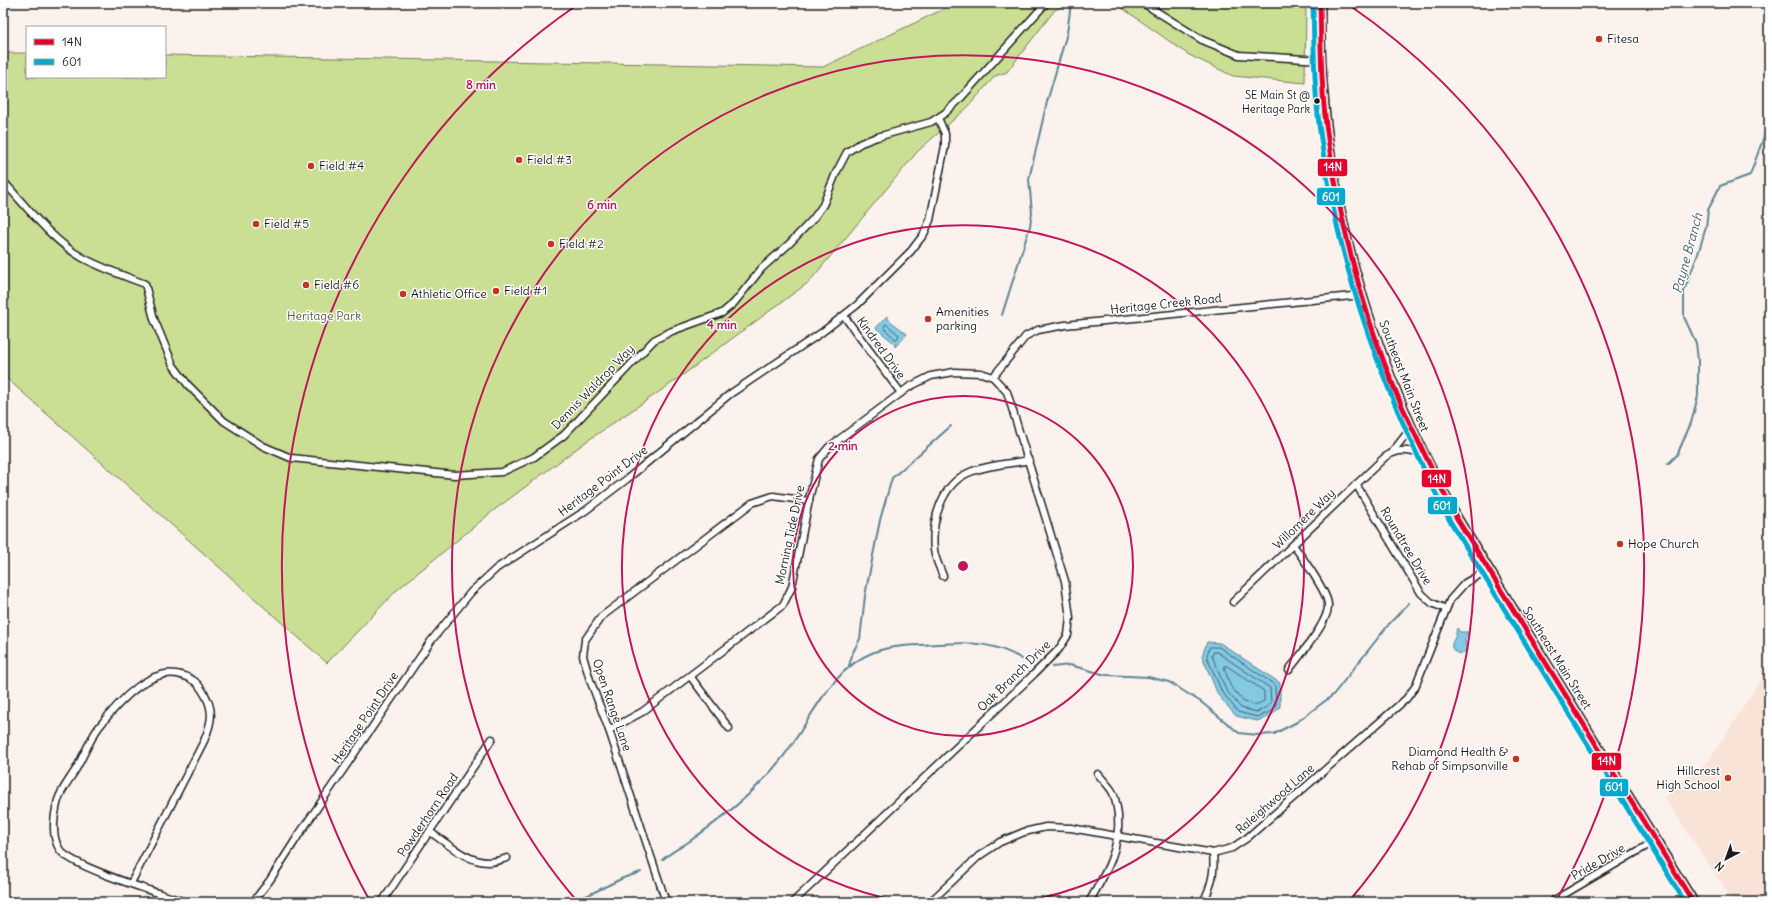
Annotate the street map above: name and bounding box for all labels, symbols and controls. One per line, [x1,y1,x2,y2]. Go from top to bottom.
legend [26,26,166,78]
place label: Fitesa [1607,31,1639,46]
text: 14N [62,34,82,49]
marker: Fitesa [1594,34,1604,44]
text: 601 [62,54,82,69]
text: 8 min [466,77,496,92]
place label: SE Main St @ Heritage Park [1242,88,1310,116]
marker: SE Main St @ Heritage Park [1312,96,1322,106]
place label: Field #3 [527,152,572,167]
marker: Field #3 [514,155,524,165]
place label: Field #4 [319,158,364,173]
line badge: 14N [1317,158,1348,177]
text: 14N [1324,160,1342,174]
marker: Field #4 [306,161,316,171]
line badge: 601 [1316,187,1346,206]
text: 601 [1322,190,1340,204]
text: 6 min [587,197,617,212]
water label: Payne Branch [1669,211,1707,295]
place label: Field #5 [264,216,309,231]
marker: Field #5 [251,219,261,229]
place label: Field #2 [559,236,604,251]
marker: Field #2 [546,239,556,249]
place label: Field #6 [314,277,359,292]
marker: Field #6 [301,280,311,290]
place label: Field #1 [504,283,547,298]
place label: Athletic Office [411,286,487,301]
marker: Field #1 [491,286,501,296]
marker: Athletic Office [398,289,408,299]
street label: Heritage Creek Road [1110,290,1222,317]
place label: Amenities parking [936,304,989,333]
park label: Heritage Park [287,308,361,323]
street label: Kindred Drive [854,314,909,382]
marker: Amenities parking [923,314,933,324]
text: 4 min [707,317,737,332]
street label: Southeast Main Street [1376,318,1433,434]
street label: Dennis Waldrop Way [548,341,637,432]
text: 2 min [828,438,858,453]
street label: Heritage Point Drive [555,442,650,519]
line badge: 14N [1421,469,1452,488]
text: 14N [1428,472,1446,486]
street label: Morning Tide Drive [772,484,807,586]
street label: Willomere Way [1269,485,1338,552]
line badge: 601 [1427,496,1458,515]
text: 601 [1433,499,1451,513]
street label: Roundtree Drive [1377,504,1436,587]
place label: Hope Church [1628,536,1699,551]
marker: Hope Church [1615,539,1625,549]
centre of rings [956,559,970,573]
street label: Southeast Main Street [1520,604,1595,712]
street label: Oak Branch Drive [974,637,1053,714]
street label: Open Range Lane [590,657,635,753]
street label: Heritage Point Drive [328,669,401,767]
place label: Diamond Health & Rehab of Simpsonville [1391,744,1508,773]
line badge: 14N [1591,752,1622,771]
marker: Diamond Health & Rehab of Simpsonville [1511,754,1521,764]
text: 14N [1598,754,1616,768]
street label: Raleighwood Lane [1232,760,1317,837]
place label: Hillcrest High School [1656,763,1720,792]
street label: Powderhorn Road [394,770,461,860]
marker: Hillcrest High School [1723,773,1733,783]
line badge: 601 [1599,778,1629,797]
text: 601 [1605,780,1623,794]
north arrow [1706,839,1746,879]
street label: Pride Drive [1568,840,1627,883]
text: N [1712,859,1727,874]

